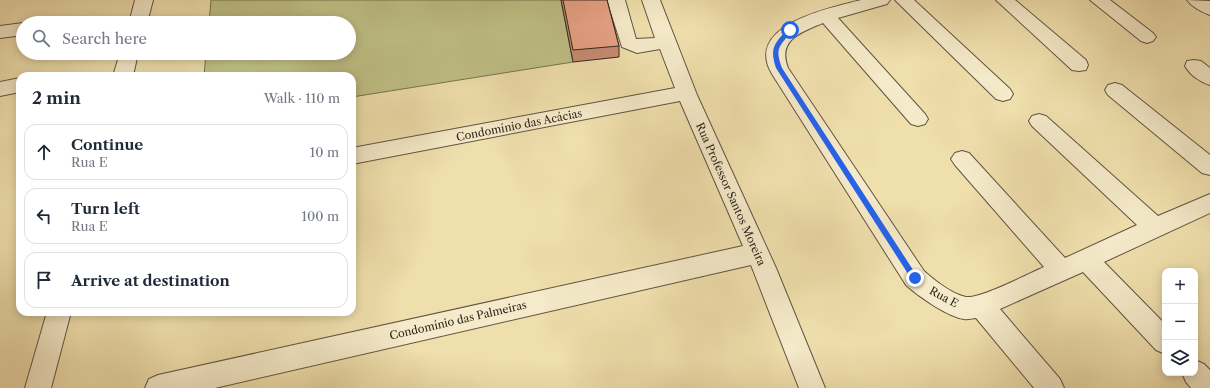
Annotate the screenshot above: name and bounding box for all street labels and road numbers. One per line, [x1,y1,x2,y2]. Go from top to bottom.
street label: Condomínio das Acácias [455,106,583,144]
street label: Rua Professor Santos Moreira [693,120,769,268]
street label: Rua E [927,284,961,311]
street label: Condomínio das Palmeiras [388,297,528,343]

